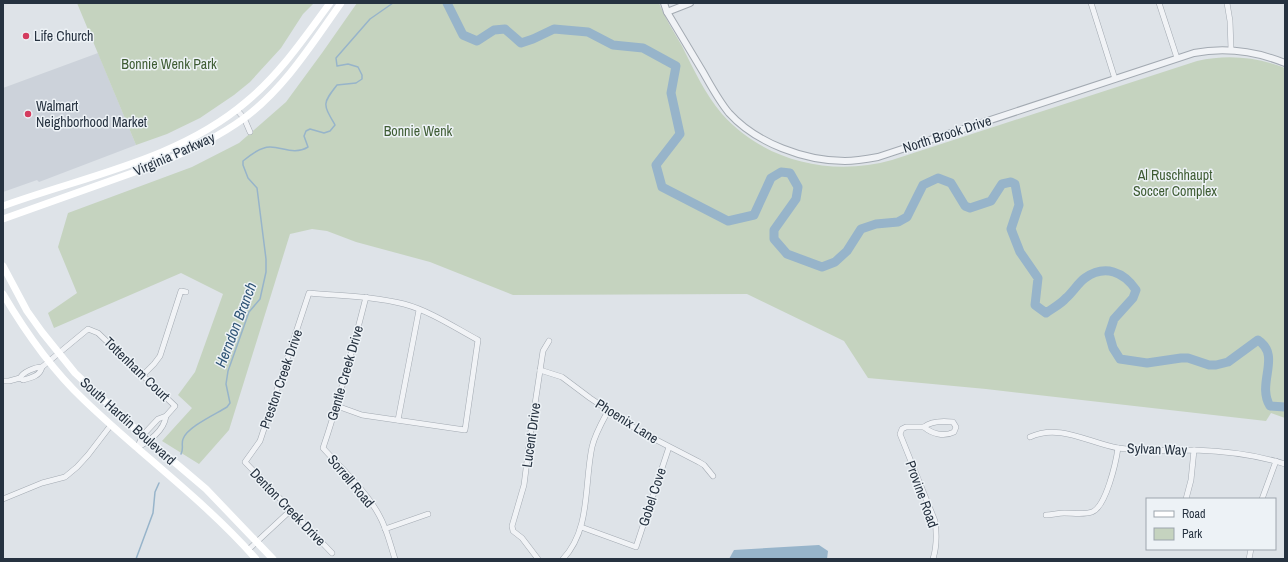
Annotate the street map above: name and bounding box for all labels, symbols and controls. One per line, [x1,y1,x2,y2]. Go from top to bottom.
place label: Life Church [34,27,93,45]
marker: Life Church [21,31,31,41]
park label: Bonnie Wenk Park [121,55,217,73]
place label: Walmart Neighborhood Market [36,97,147,131]
marker: Walmart Neighborhood Market [23,109,33,119]
street label: North Brook Drive [901,111,993,157]
park label: Bonnie Wenk [384,122,453,140]
street label: Virginia Parkway [130,128,218,180]
park label: Al Ruschhaupt Soccer Complex [1133,166,1217,200]
water label: Herndon Branch [210,279,261,370]
street label: Gentle Creek Drive [323,323,367,423]
street label: Preston Creek Drive [256,327,306,431]
street label: Tottenham Court [100,333,174,405]
street label: South Hardin Boulevard [76,373,180,469]
street label: Phoenix Lane [592,395,662,447]
street label: Lucent Drive [518,402,544,468]
street label: Sylvan Way [1127,439,1188,459]
street label: Sorrell Road [324,451,378,511]
street label: Provine Road [902,458,942,530]
street label: Denton Creek Drive [246,464,330,550]
street label: Gobel Cove [634,465,670,529]
legend [1146,498,1276,550]
text: Road [1182,506,1206,522]
text: Park [1182,526,1202,542]

